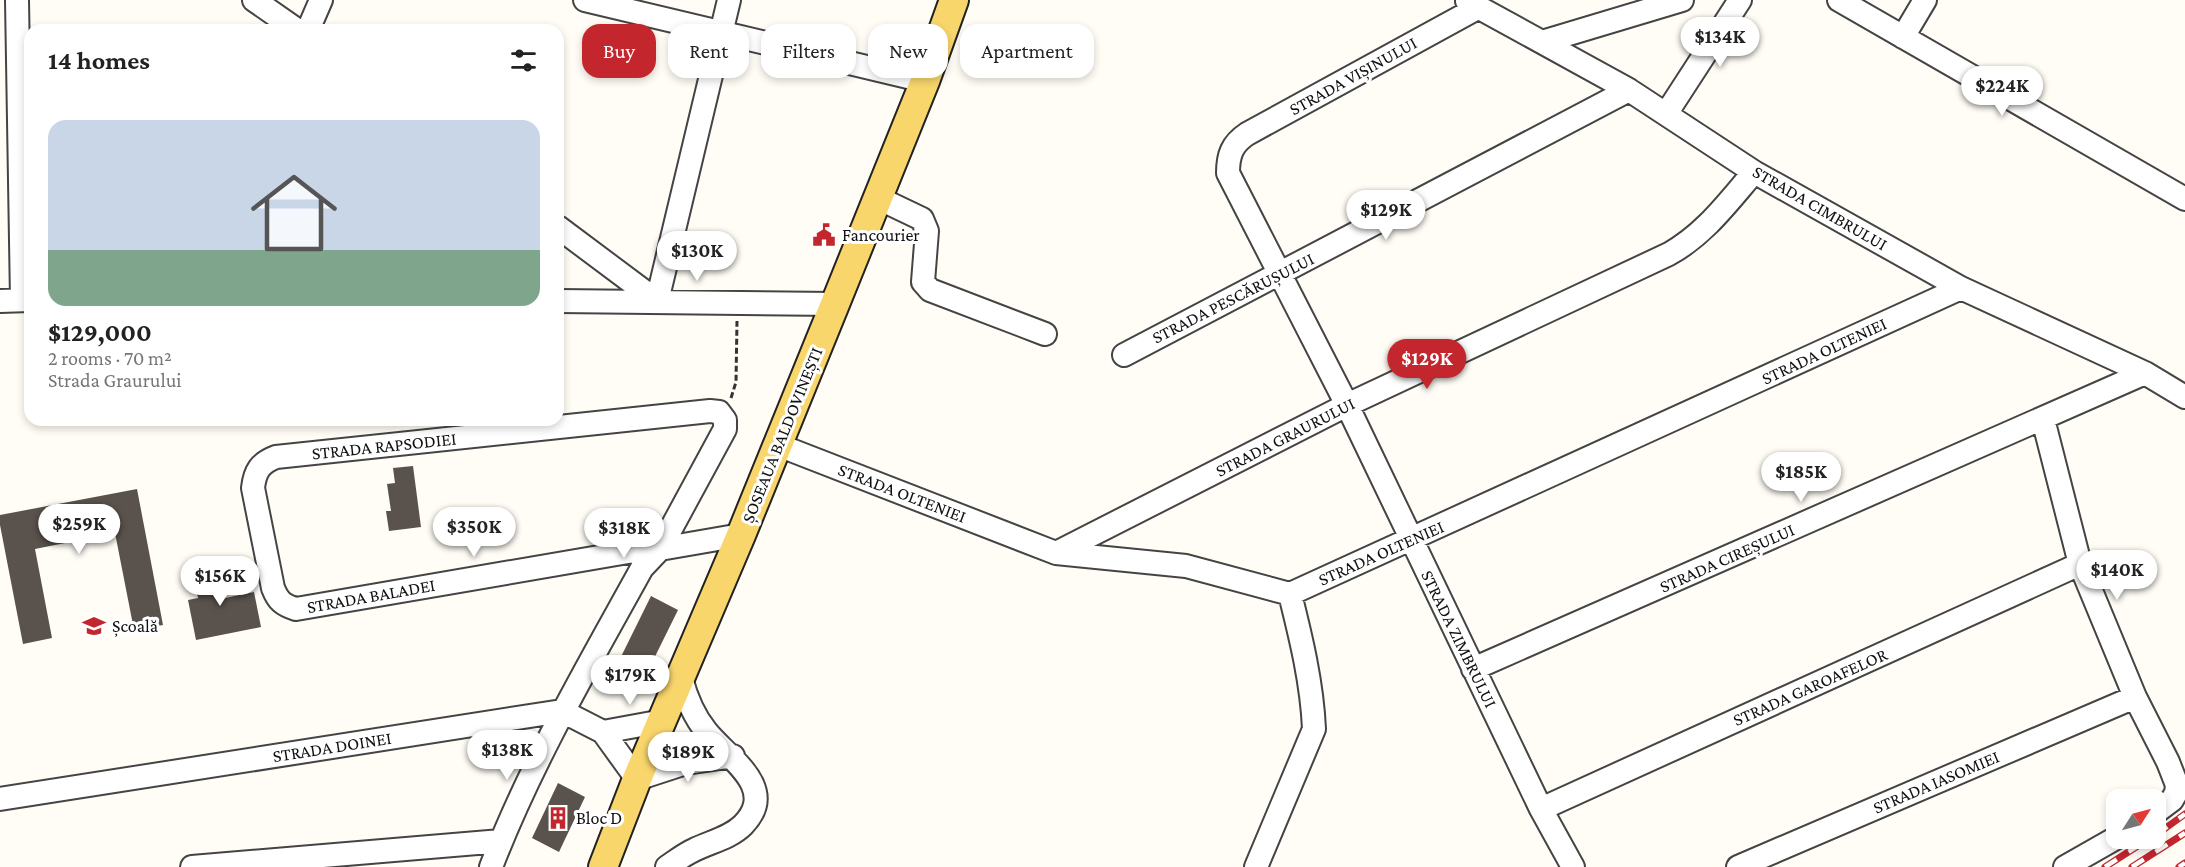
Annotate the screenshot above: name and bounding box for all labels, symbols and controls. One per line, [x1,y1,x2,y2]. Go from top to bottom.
pin: $134K [1678,17,1762,68]
chip: Buy [582,24,656,78]
chip: Rent [668,24,749,78]
chip: Filters [761,24,856,78]
chip: New [868,24,948,78]
chip: Apartment [960,24,1094,78]
text: $134K [1695,25,1745,47]
street label: STRADA VIȘINULUI [1286,33,1421,121]
icon: filters [507,44,540,77]
text: 14 homes [48,46,150,75]
pin: $224K [1960,66,2044,117]
text: $224K [1975,74,2029,96]
icon: home [240,159,348,267]
street label: STRADA CIMBRULUI [1749,161,1891,255]
pin: $129K [1344,190,1428,241]
text: $129K [1360,198,1412,220]
public building icon: Fancourier [811,222,837,248]
place label: Fancourier [842,225,920,245]
pin: $130K [655,231,739,282]
text: $130K [671,239,723,261]
street label: STRADA PESCĂRUȘULUI [1149,249,1318,349]
street label: STRADA OLTENIEI [1758,313,1890,389]
text: $129,000 [48,318,152,347]
pin: $129K [1385,339,1469,390]
street label: ȘOSEAUA BALDOVINEȘTI [738,344,828,526]
text: 2 rooms · 70 m² [48,347,172,369]
text: $129K [1401,347,1453,369]
text: Strada Graurului [48,369,182,391]
street label: STRADA GRAURULUI [1212,393,1358,481]
street label: STRADA RAPSODIEI [311,428,457,464]
pin: $185K [1759,452,1843,503]
street label: STRADA OLTENIEI [835,459,969,527]
text: $185K [1775,460,1827,482]
pin: $259K [37,504,121,555]
pin: $350K [432,507,516,558]
pin: $318K [582,508,666,559]
text: $259K [52,512,106,534]
text: $350K [447,515,501,537]
text: $318K [598,516,650,538]
street label: STRADA OLTENIEI [1315,516,1447,590]
street label: STRADA CIREȘULUI [1657,519,1798,599]
pin: $140K [2075,550,2159,601]
pin: $156K [178,556,262,607]
text: $140K [2090,558,2144,580]
text: $156K [195,564,245,586]
street label: STRADA ZIMBRULUI [1417,567,1501,711]
street label: STRADA BALADEI [305,575,437,617]
school or university icon: Școală [81,613,107,639]
place label: Școală [112,616,158,638]
street label: STRADA GAROAFELOR [1730,644,1891,730]
pin: $179K [588,655,672,706]
text: $179K [605,663,655,685]
street label: STRADA DOINEI [271,728,393,766]
pin: $138K [465,730,549,781]
pin: $189K [646,732,730,783]
text: $138K [481,738,533,760]
text: $189K [662,740,714,762]
street label: STRADA IASOMIEI [1870,746,2002,818]
north arrow [2106,789,2166,849]
map controls [2106,789,2166,849]
building icon: Bloc D [545,805,571,831]
place label: Bloc D [576,808,622,828]

